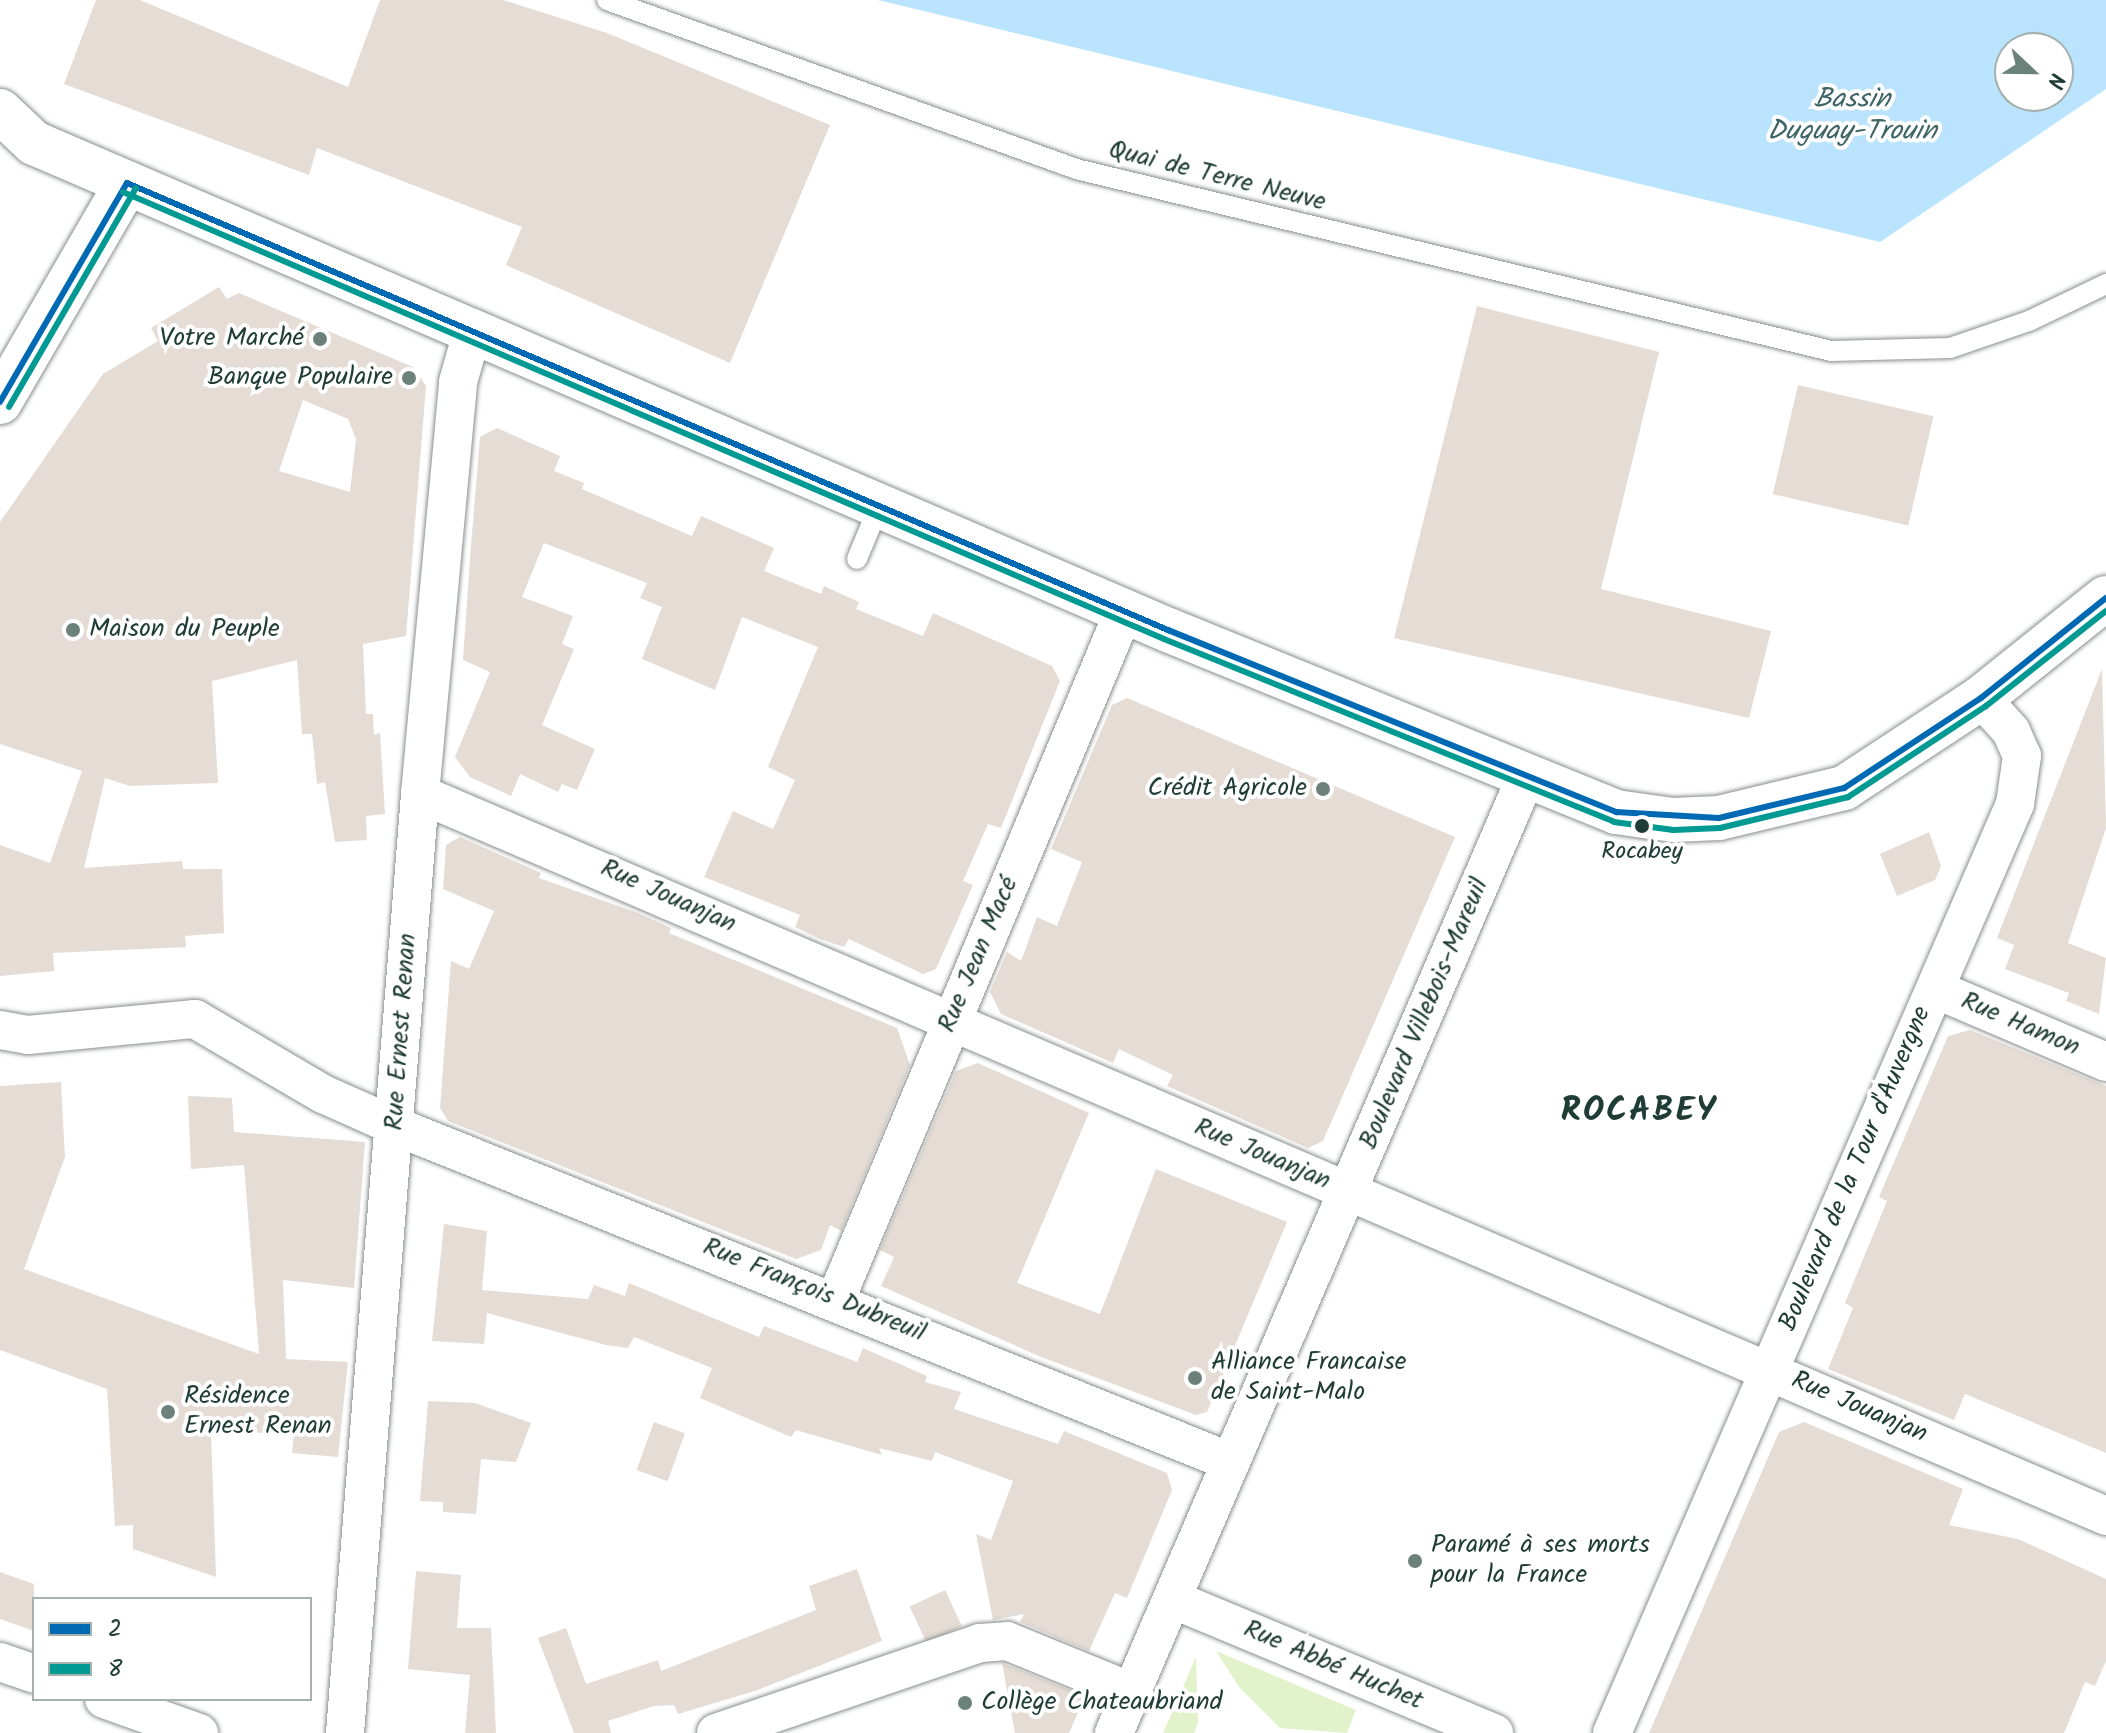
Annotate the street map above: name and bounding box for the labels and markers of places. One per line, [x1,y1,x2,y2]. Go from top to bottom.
place label: Votre Marché [159,323,304,355]
marker: Votre Marché [311,330,329,348]
place label: Banque Populaire [208,362,393,394]
marker: Banque Populaire [400,369,418,387]
place label: Maison du Peuple [89,614,280,646]
marker: Maison du Peuple [64,621,82,639]
place label: Crédit Agricole [1147,773,1307,805]
marker: Crédit Agricole [1314,780,1332,798]
marker: Rocabey [1634,818,1650,834]
place label: Rocabey [1601,838,1683,866]
place label: Alliance Francaise de Saint-Malo [1211,1347,1406,1408]
marker: Alliance Francaise de Saint-Malo [1186,1369,1204,1387]
place label: Résidence Ernest Renan [184,1381,332,1442]
marker: Résidence Ernest Renan [159,1403,177,1421]
place label: Paramé à ses morts pour la France [1431,1530,1650,1592]
marker: Paramé à ses morts pour la France [1406,1552,1424,1570]
place label: Collège Chateaubriand [981,1687,1223,1719]
marker: Collège Chateaubriand [956,1694,974,1712]

